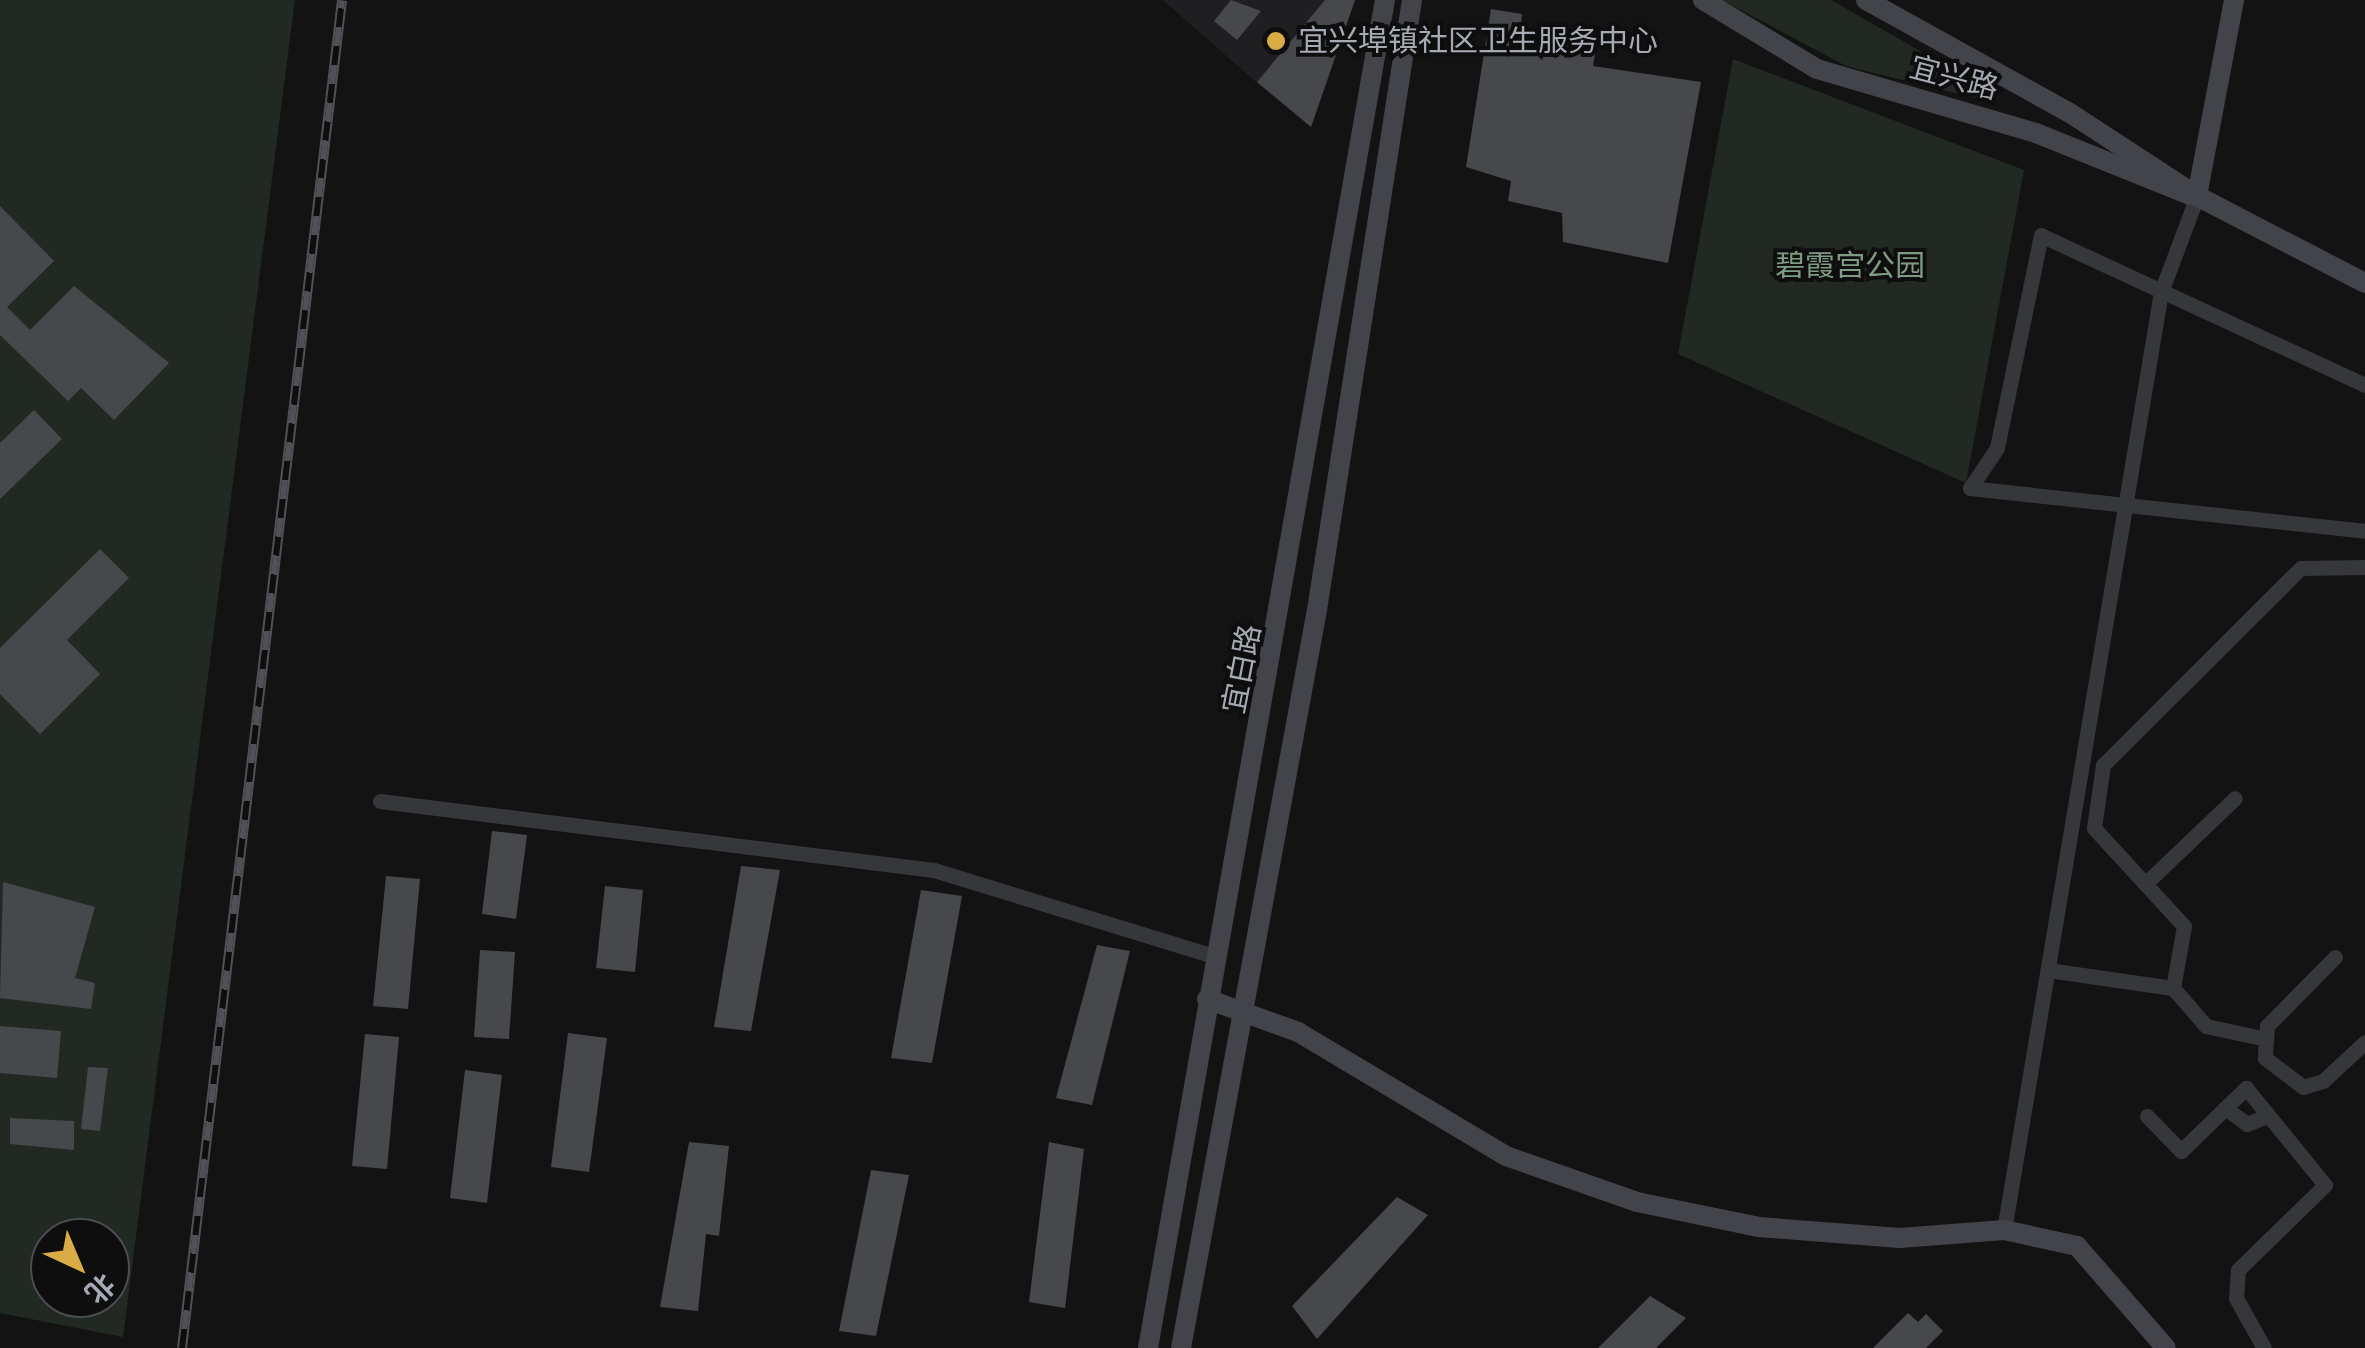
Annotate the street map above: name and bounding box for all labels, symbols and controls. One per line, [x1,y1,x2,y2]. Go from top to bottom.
place label: 宜兴埠镇社区卫生服务中心 [1298,23,1658,59]
marker: 宜兴埠镇社区卫生服务中心 [1263,28,1289,54]
street label: 宜兴路 [1906,49,2002,107]
park label: 碧霞宫公园 [1775,248,1925,284]
street label: 宜白路 [1216,621,1268,717]
north arrow [30,1218,130,1318]
text: 北 [79,1268,121,1309]

